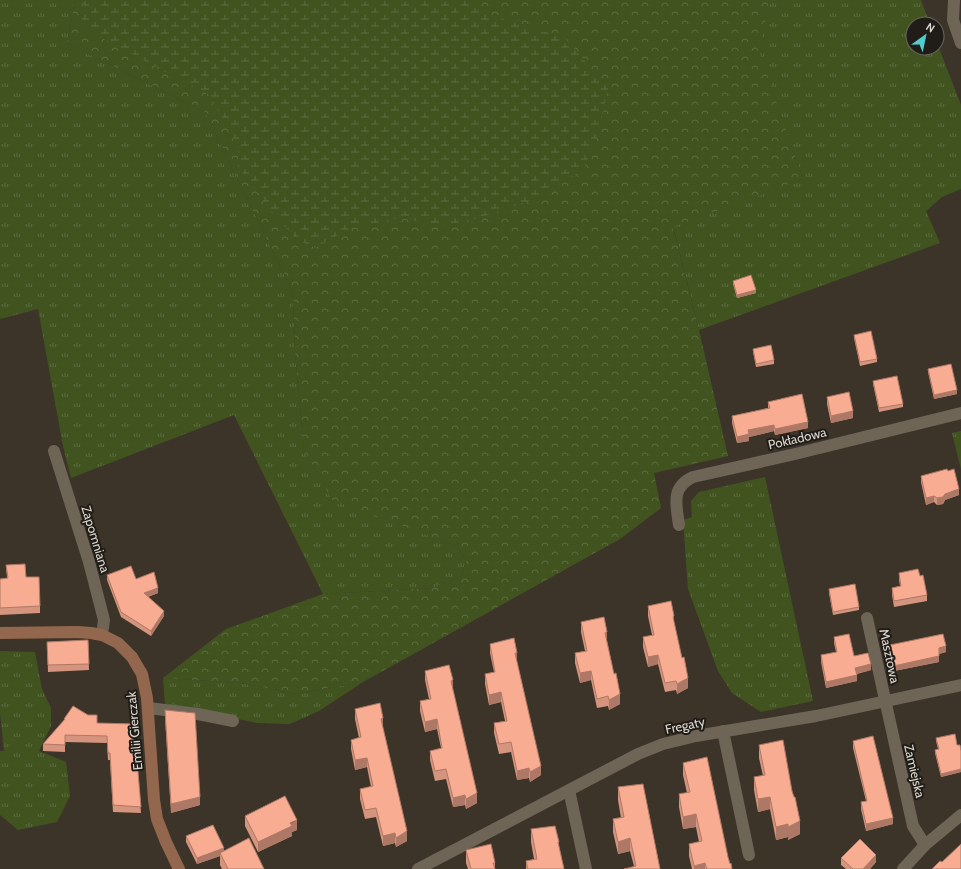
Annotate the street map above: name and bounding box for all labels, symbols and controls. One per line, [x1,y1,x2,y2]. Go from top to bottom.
north arrow [905,16,945,56]
text: N [923,20,938,36]
street label: Pokładowa [766,423,829,452]
street label: Zapomniana [78,504,114,575]
street label: Masztowa [876,627,904,685]
street label: Emilii Gierczak [123,691,145,771]
street label: Fregaty [664,713,707,737]
street label: Zamiejska [900,743,929,800]

